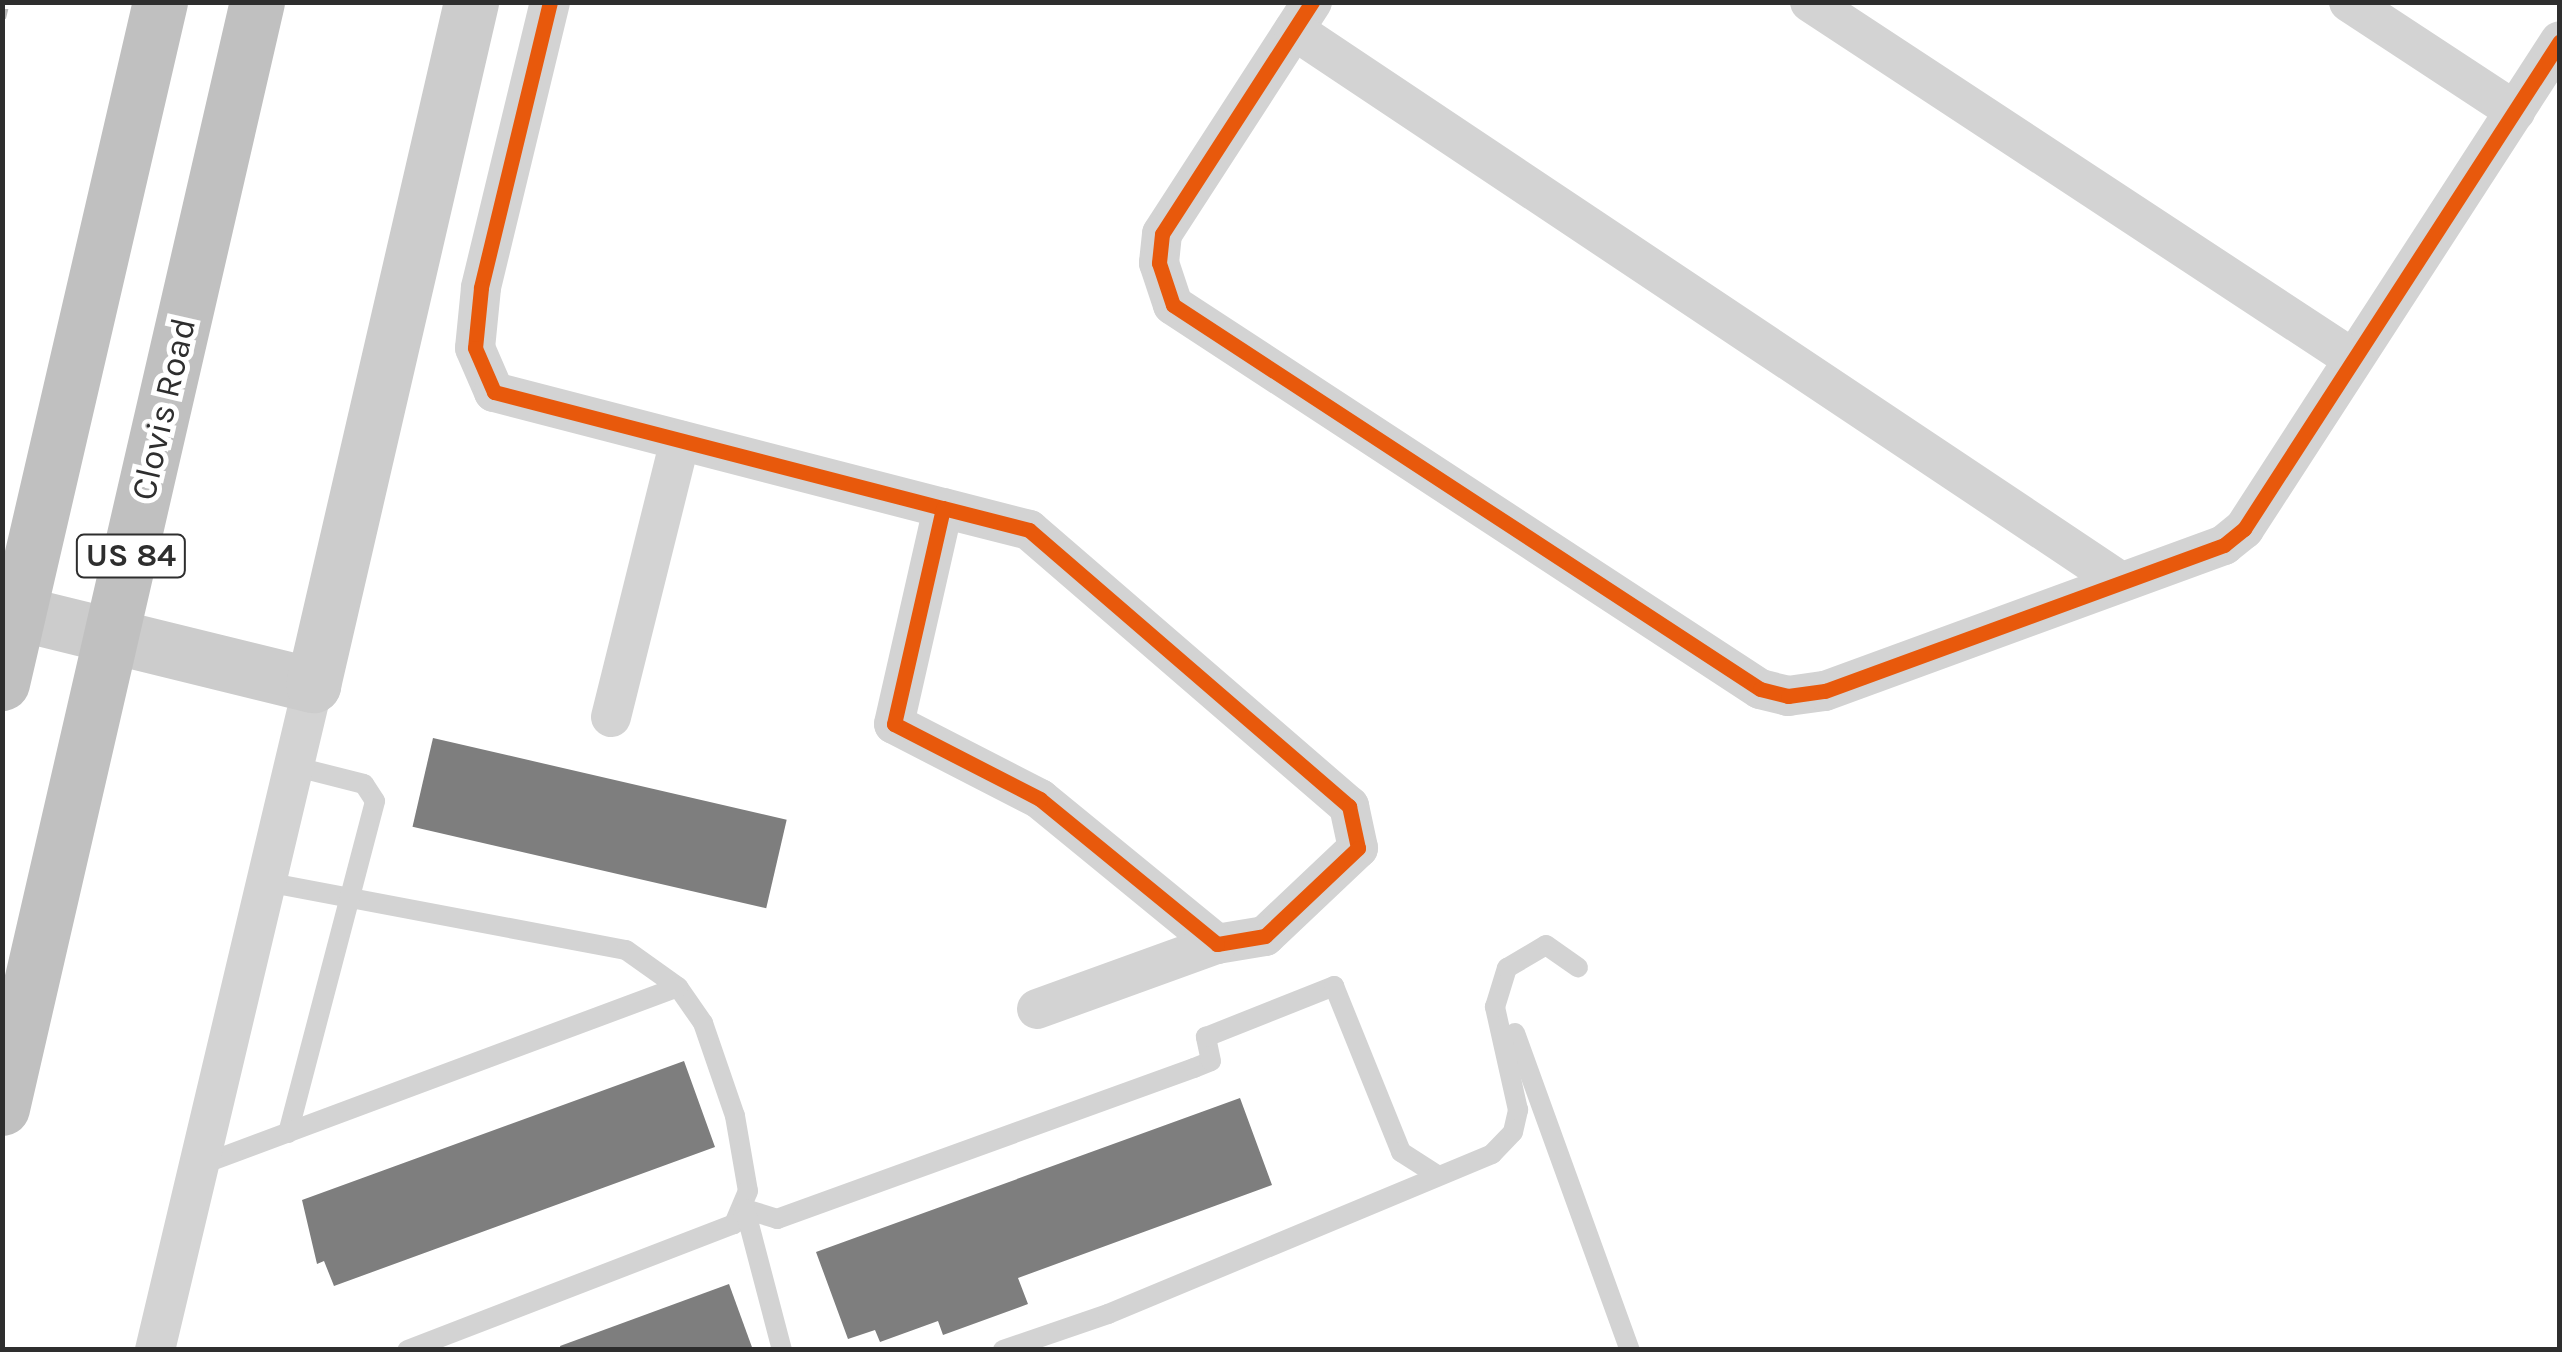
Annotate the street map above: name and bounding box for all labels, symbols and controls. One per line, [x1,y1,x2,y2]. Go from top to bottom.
street label: Clovis Road [123,314,205,504]
road number: US 84 [74,529,188,583]

